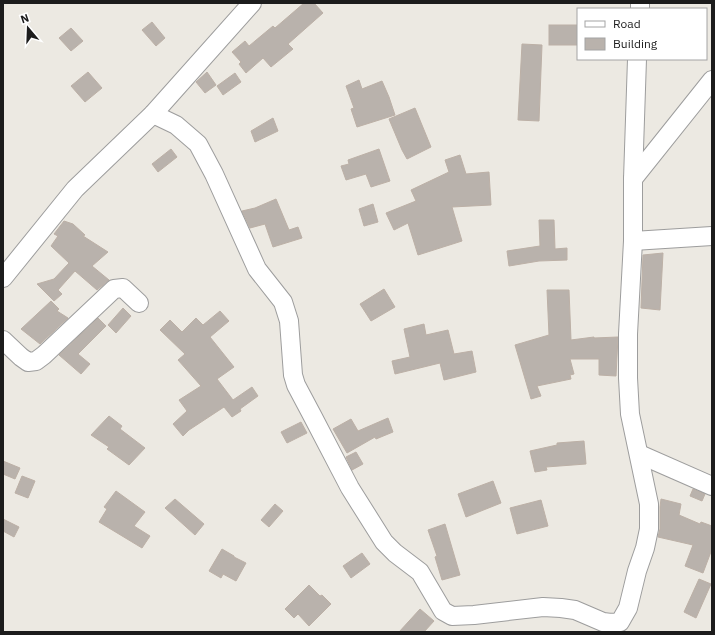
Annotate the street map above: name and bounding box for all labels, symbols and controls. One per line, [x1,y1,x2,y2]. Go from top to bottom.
north arrow [8,8,48,48]
legend [577,8,707,60]
text: N [19,11,31,26]
text: Road [613,16,641,31]
text: Building [613,36,658,51]

